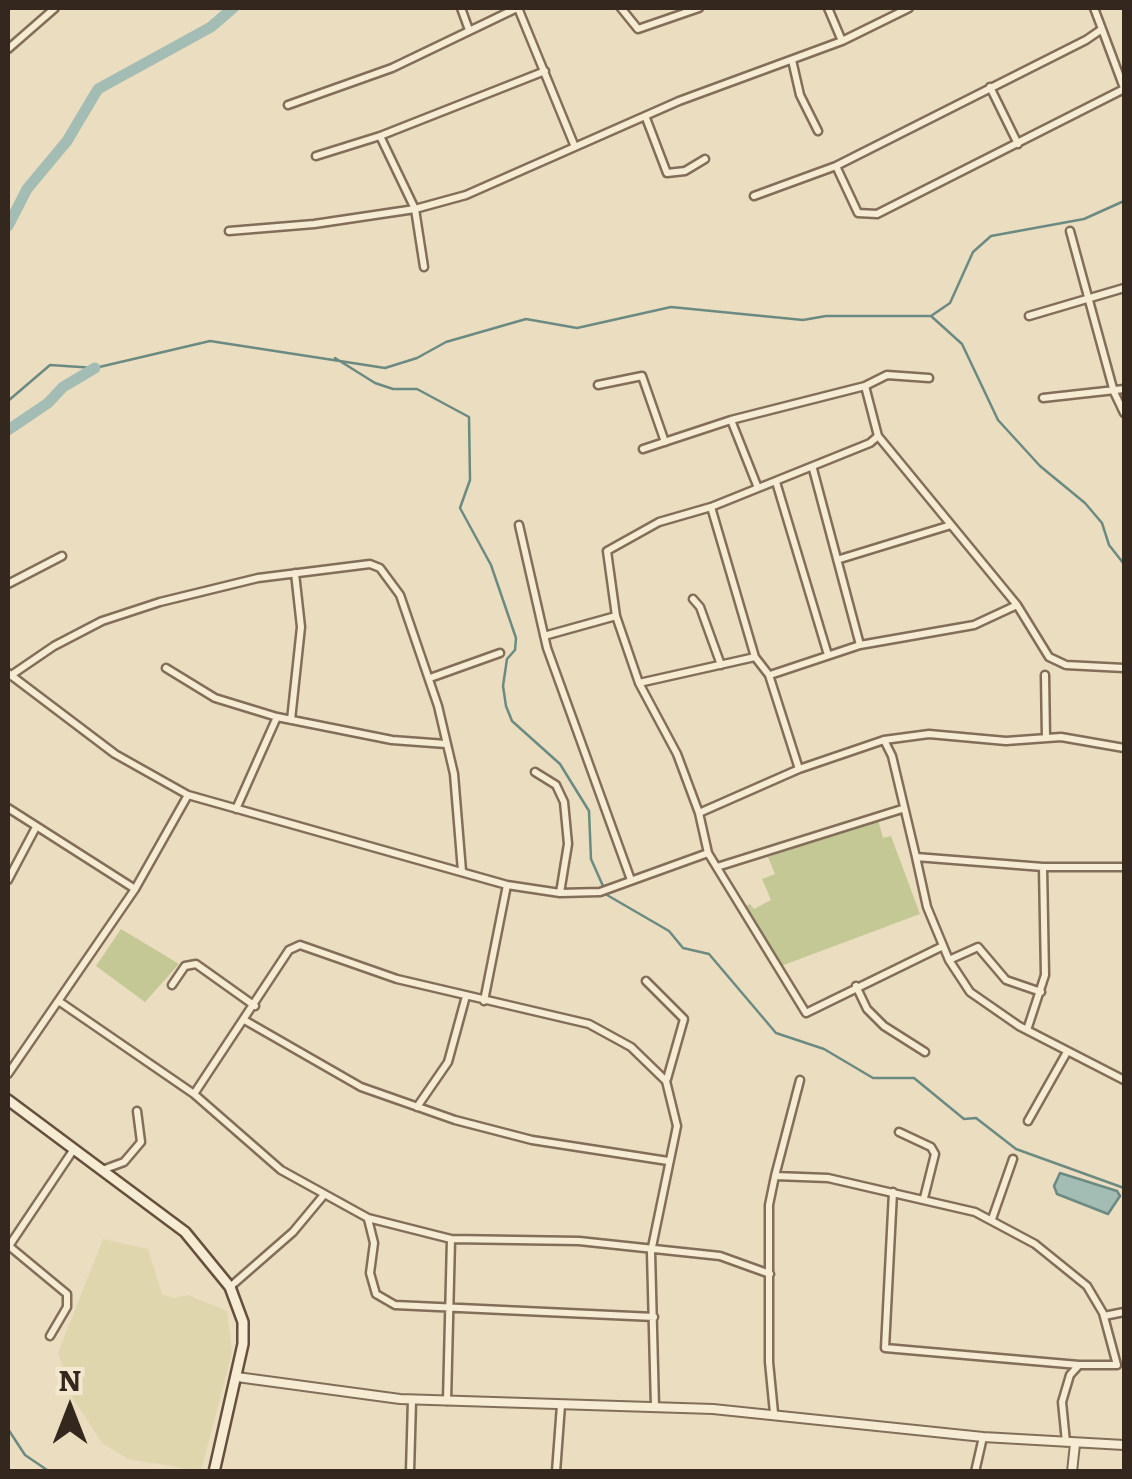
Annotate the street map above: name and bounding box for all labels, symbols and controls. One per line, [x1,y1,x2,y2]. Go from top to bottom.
text: N [58,1358,82,1400]
north arrow [20,1359,120,1459]

